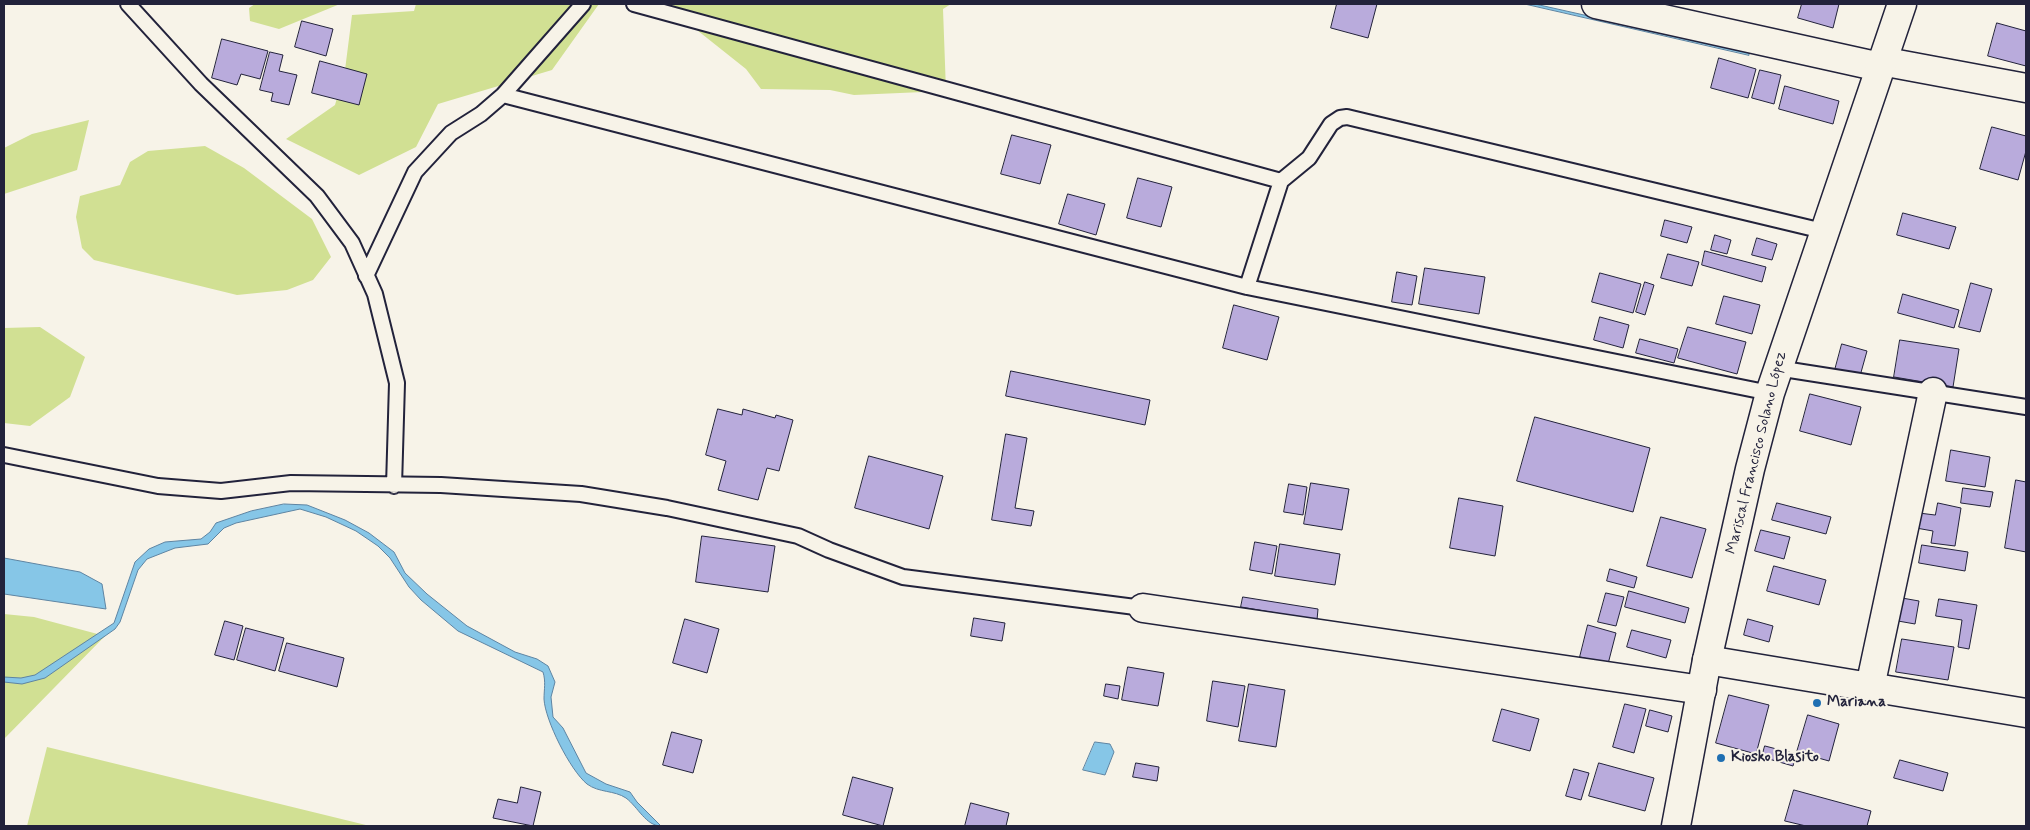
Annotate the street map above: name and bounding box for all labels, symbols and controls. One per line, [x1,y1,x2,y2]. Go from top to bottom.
street label: Mariscal Francisco Solano López [1723,350,1791,556]
place label: Mariana [1827,694,1886,712]
marker: Mariana [1811,697,1823,709]
place label: Kiosko Blasito [1731,749,1819,767]
marker: Kiosko Blasito [1715,752,1727,764]

